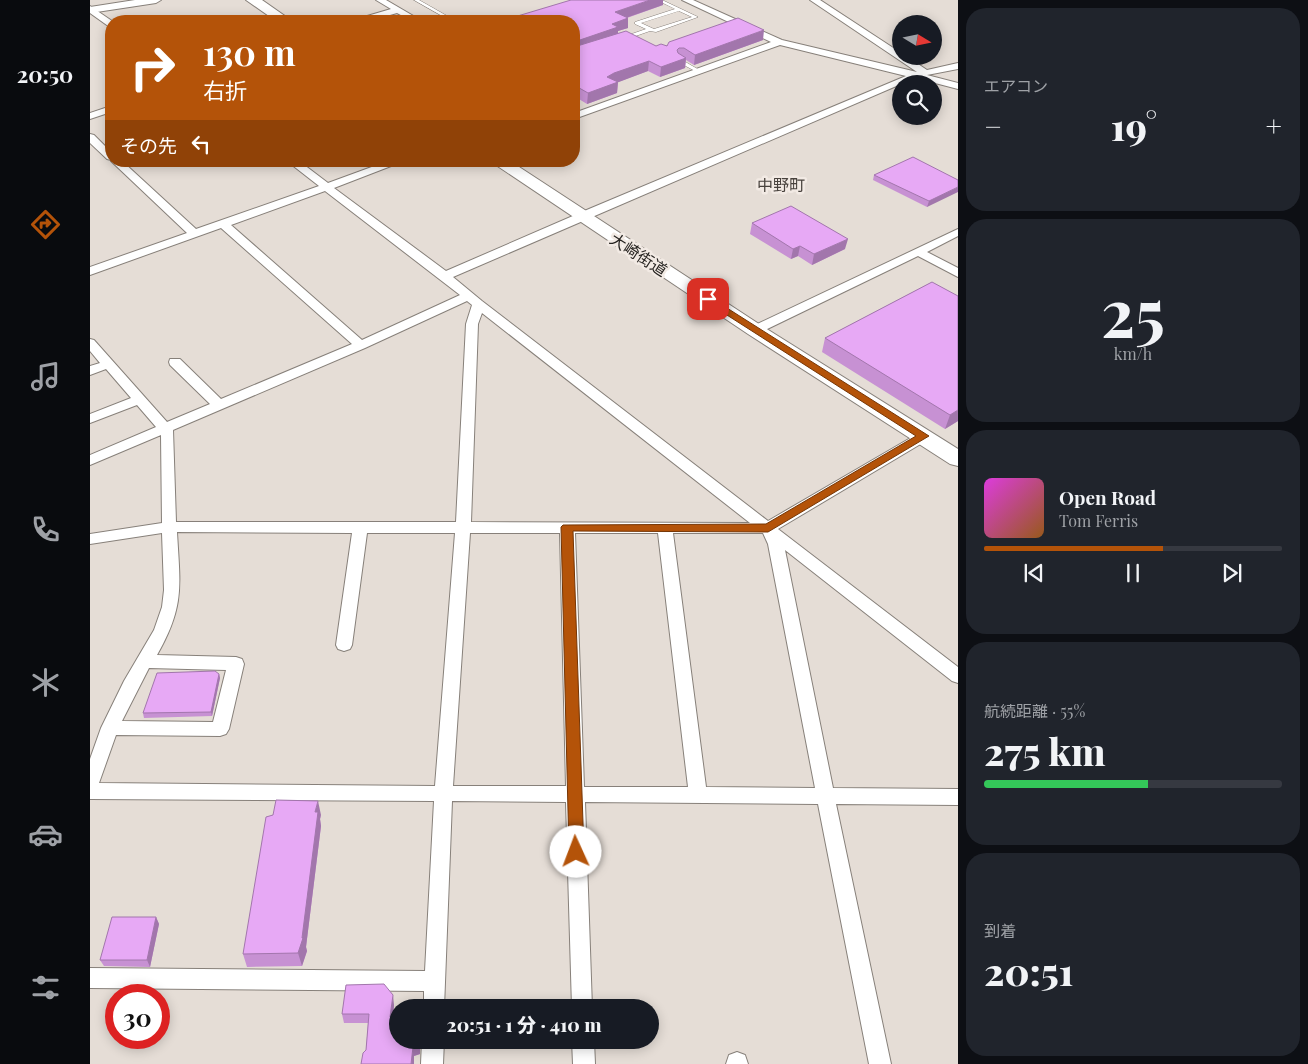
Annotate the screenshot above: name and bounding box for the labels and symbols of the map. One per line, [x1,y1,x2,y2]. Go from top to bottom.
north arrow [892,15,942,65]
district label: 中野町 [757,174,805,195]
street label: 大崎街道 [606,228,672,280]
pin [687,278,729,320]
position arrow [549,825,601,877]
speed limit sign: 30 [105,984,170,1049]

